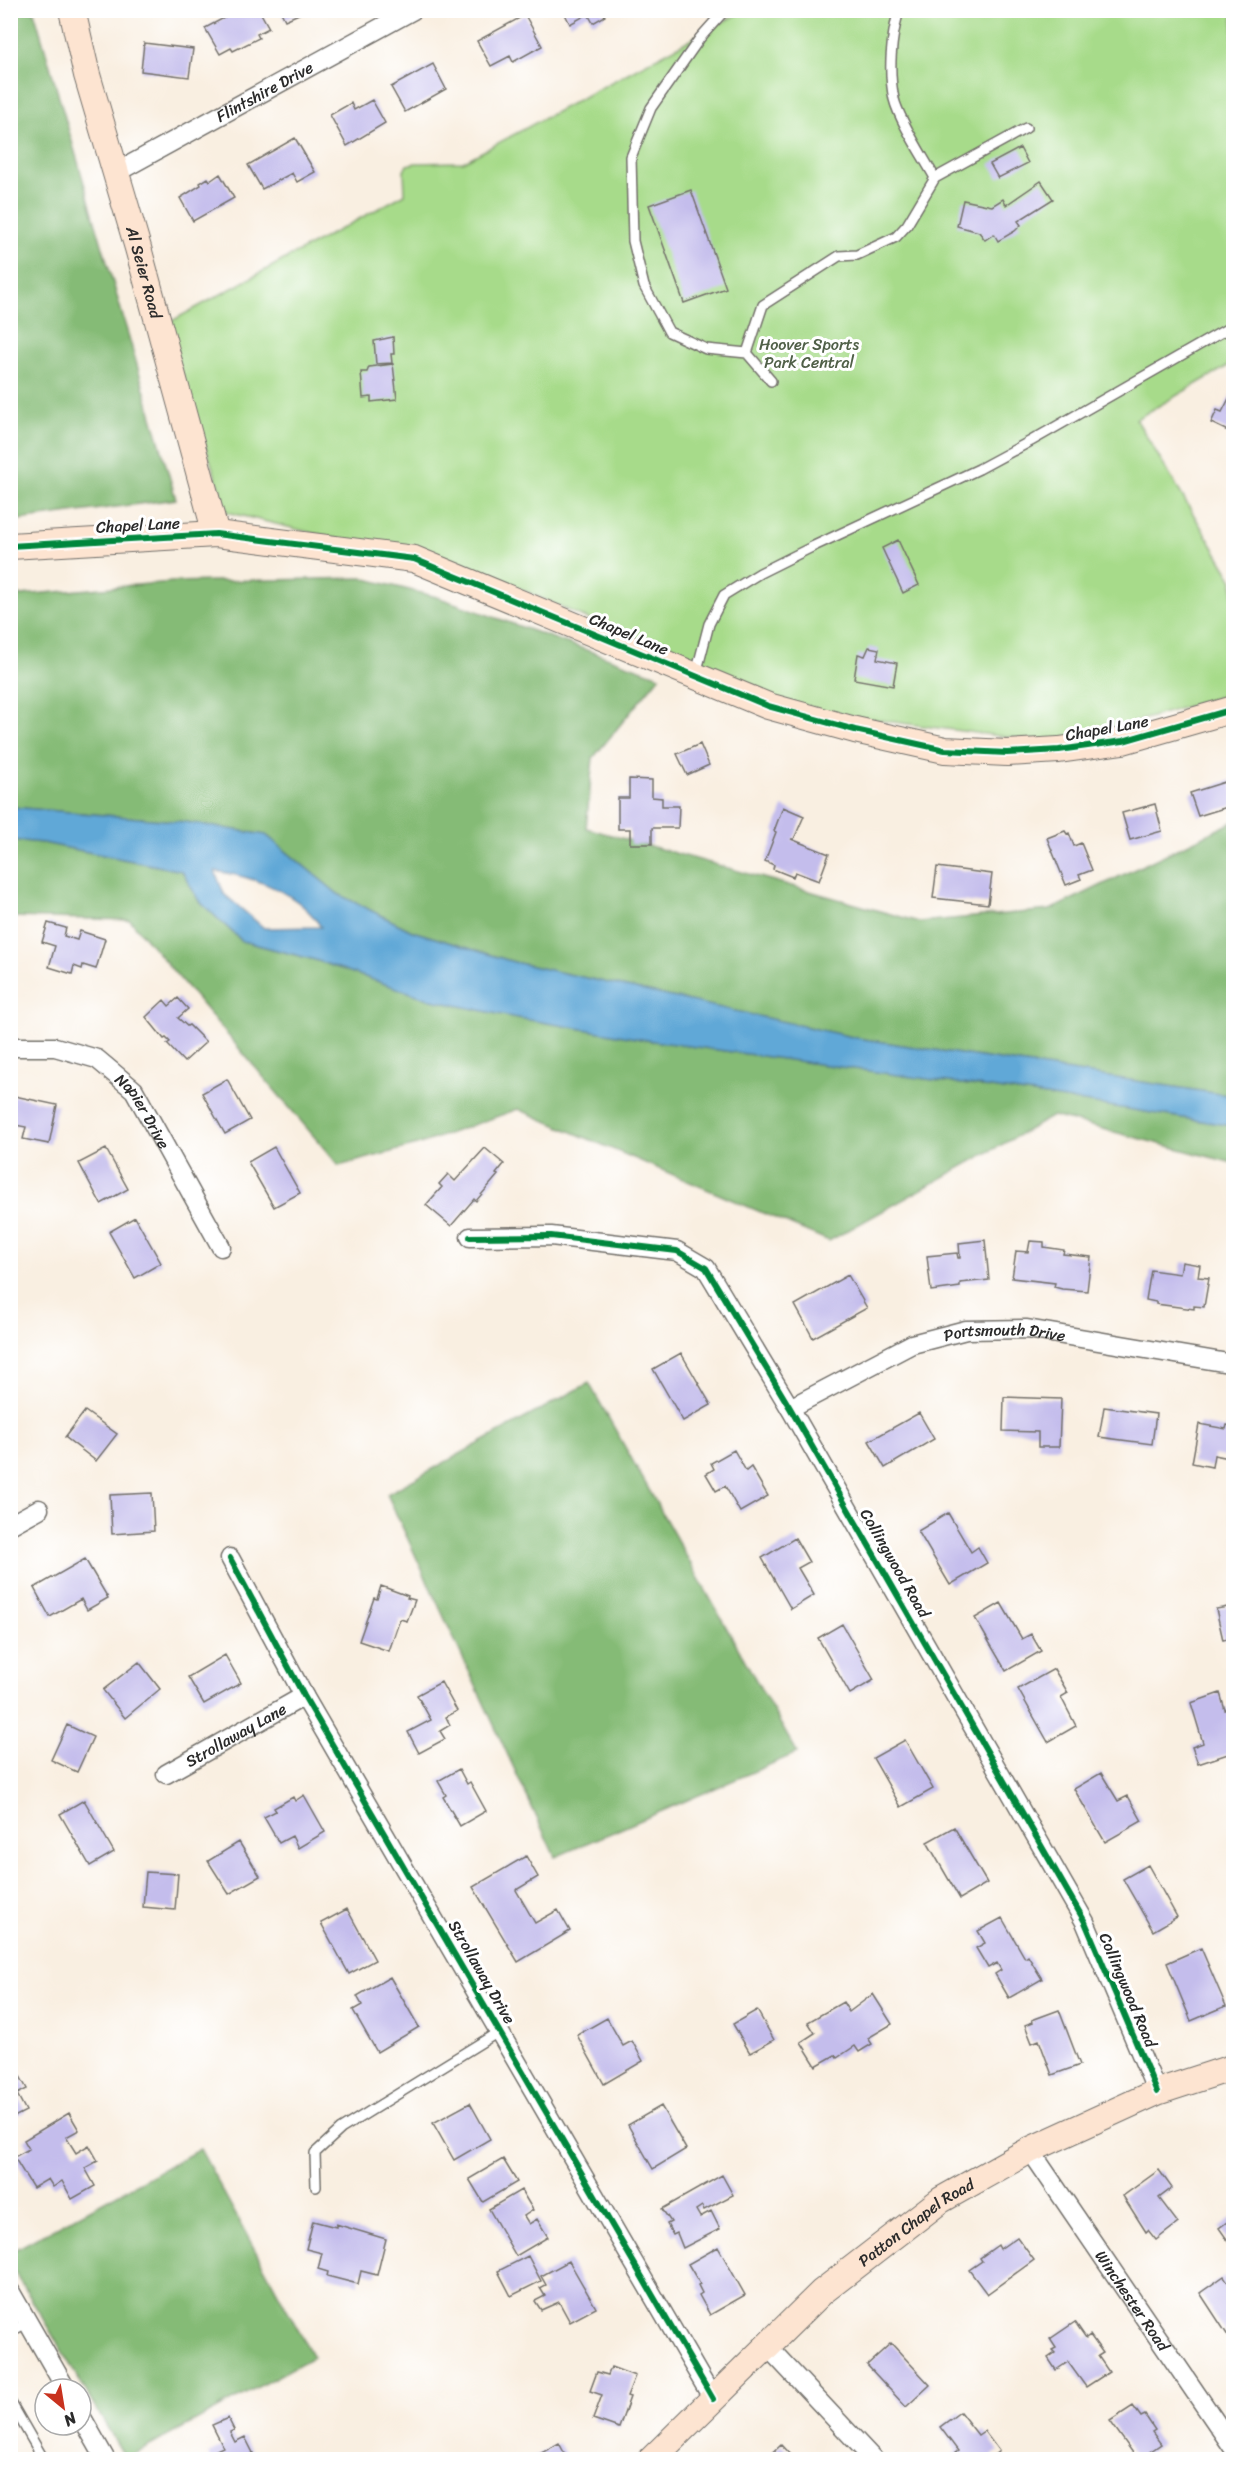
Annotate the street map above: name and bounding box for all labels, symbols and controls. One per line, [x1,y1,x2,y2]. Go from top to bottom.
street label: Flintshire Drive [210,53,319,130]
street label: Al Seier Road [117,221,171,323]
park label: Hoover Sports Park Central [759,330,860,377]
street label: Chapel Lane [95,508,181,542]
street label: Chapel Lane [585,604,673,664]
street label: Chapel Lane [1063,706,1151,750]
street label: Napier Drive [108,1065,178,1154]
street label: Portsmouth Drive [940,1314,1068,1350]
street label: Collingwood Road [852,1503,939,1625]
street label: Strollaway Lane [179,1694,292,1775]
street label: Strollaway Drive [440,1914,524,2030]
street label: Collingwood Road [1091,1928,1166,2053]
street label: Patton Chapel Road [851,2169,981,2274]
street label: Winchester Road [1088,2244,1178,2358]
north arrow [33,2377,93,2437]
text: N [57,2404,83,2435]

